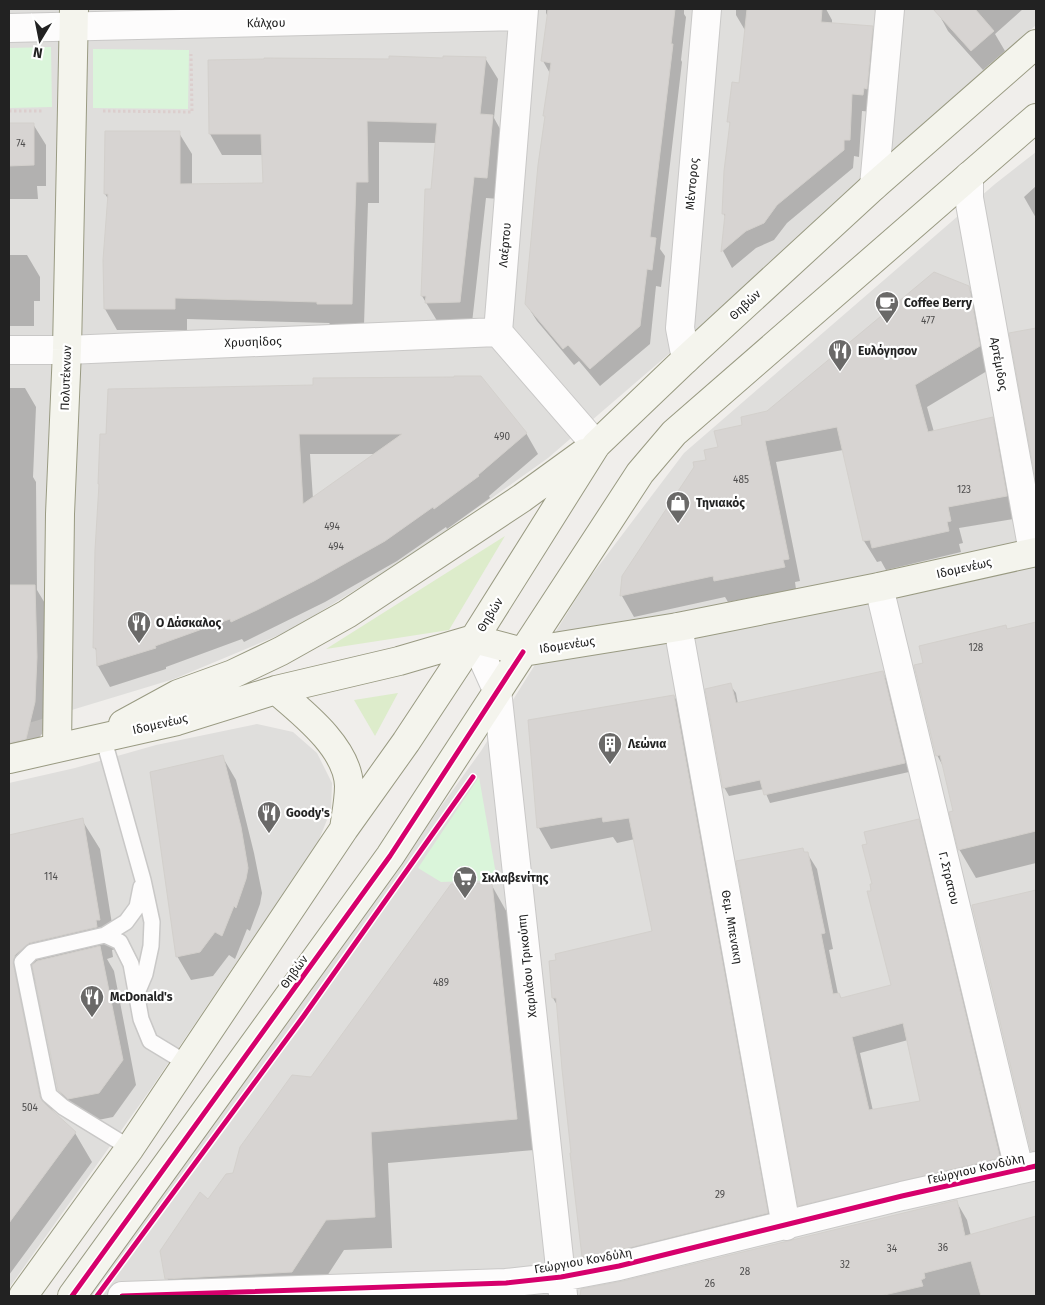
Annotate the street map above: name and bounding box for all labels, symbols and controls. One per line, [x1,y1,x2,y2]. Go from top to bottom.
north arrow [15,15,65,65]
street label: Κάλχου [246,16,286,30]
text: N [32,43,44,61]
house number: 74 [16,138,26,150]
street label: Μέντορος [683,157,701,211]
street label: Λαέρτου [496,222,514,268]
street label: Θηβών [726,287,764,323]
cafe icon: Coffee Berry [874,290,900,324]
place label: Coffee Berry [904,296,973,310]
house number: 477 [921,315,936,327]
street label: Χρυσηίδος [224,334,282,350]
street label: Αρτέμιδος [987,336,1011,392]
restaurant icon: Ευλόγησον [827,338,853,372]
place label: Ευλόγησον [858,343,918,358]
street label: Πολυτέκνων [58,345,74,411]
house number: 490 [494,431,510,443]
house number: 485 [733,474,749,486]
house number: 123 [957,484,971,496]
shop icon: Τηνιακός [665,490,691,524]
place label: Τηνιακός [696,495,745,510]
house number: 494 [324,521,340,533]
house number: 494 [328,541,344,553]
street label: Ιδομενέως [935,555,993,581]
street label: Θηβών [474,595,506,635]
restaurant icon: Ο Δάσκαλος [126,610,152,644]
place label: Ο Δάσκαλος [156,615,221,630]
street label: Ιδομενέως [538,634,596,656]
house number: 128 [969,642,984,654]
street label: Ιδομενέως [131,711,189,737]
building icon: Λεώνια [597,731,623,765]
place label: Λεώνια [627,736,666,751]
restaurant icon: Goody's [256,800,282,834]
place label: Goody's [286,806,330,820]
street label: Γ. Στρατου [936,850,962,906]
supermarket icon: Σκλαβενίτης [452,865,478,899]
place label: Σκλαβενίτης [482,870,549,885]
house number: 114 [44,871,59,883]
street label: Θεμ. Μπενακη [719,889,745,965]
street label: Χαριλάου Τρικούπη [515,914,539,1018]
street label: Θηβών [277,952,311,991]
house number: 489 [433,977,449,989]
restaurant icon: McDonald's [79,984,105,1018]
place label: McDonald's [110,990,173,1004]
house number: 504 [22,1102,39,1114]
street label: Γεώργιου Κονδύλη [926,1151,1026,1187]
house number: 29 [715,1189,725,1201]
house number: 36 [938,1242,948,1254]
house number: 34 [887,1243,898,1255]
street label: Γεώργιου Κονδύλη [533,1246,633,1276]
house number: 32 [840,1259,850,1271]
house number: 28 [740,1266,751,1278]
house number: 26 [705,1278,715,1290]

